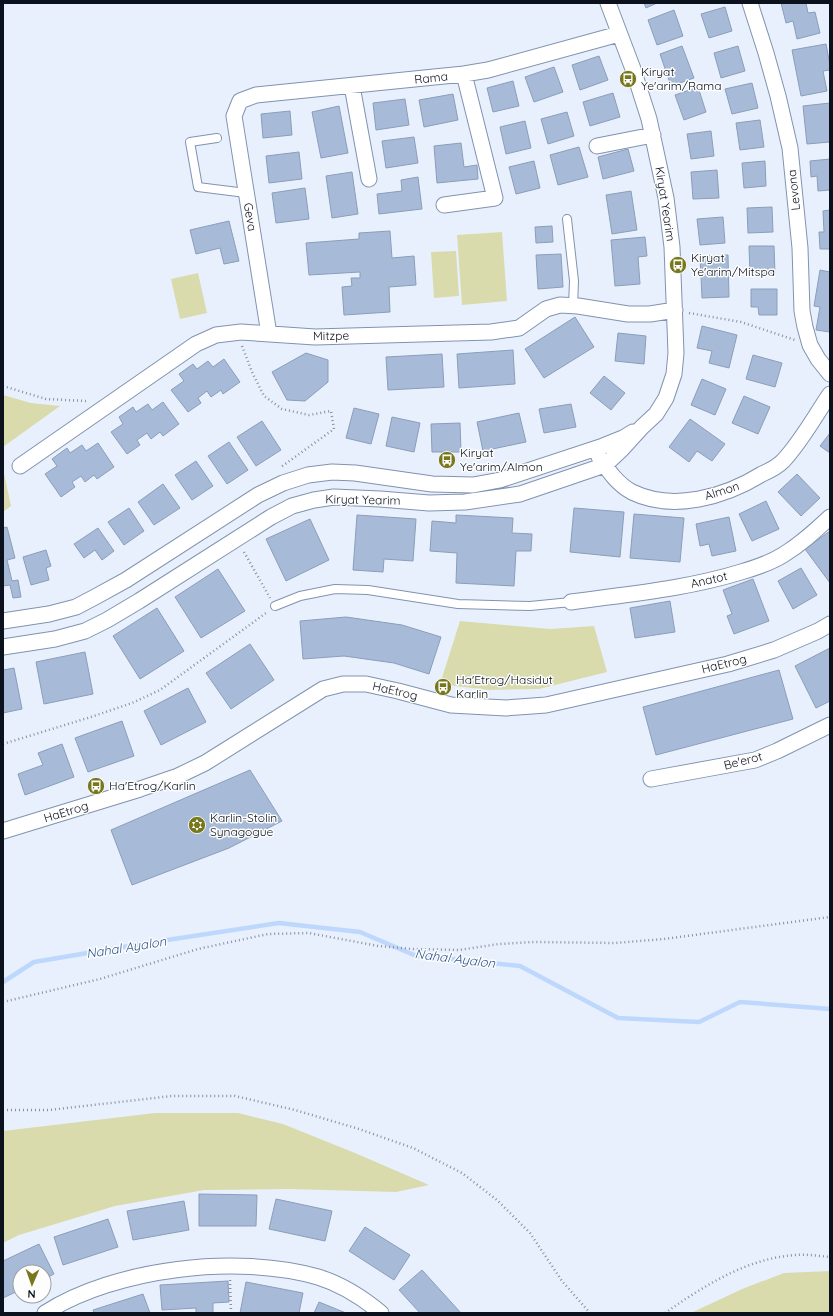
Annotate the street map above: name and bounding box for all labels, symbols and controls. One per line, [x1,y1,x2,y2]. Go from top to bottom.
place label: Kiryat Ye'arim/Rama [641,64,722,93]
street label: Rama [413,68,448,87]
bus stop icon: Kiryat Ye'arim/Rama [618,69,638,89]
street label: Kiryat Yearim [652,166,679,242]
street label: Levona [784,169,803,211]
street label: Geva [241,202,260,232]
place label: Kiryat Ye'arim/Mitspa [691,250,775,279]
bus stop icon: Kiryat Ye'arim/Mitspa [668,255,688,275]
street label: Mitzpe [313,328,350,343]
place label: Kiryat Ye'arim/Almon [460,445,543,474]
bus stop icon: Kiryat Ye'arim/Almon [437,450,457,470]
street label: Almon [703,478,741,503]
street label: Kiryat Yearim [325,491,401,508]
street label: Anatot [689,568,729,591]
street label: HaEtrog [700,651,748,676]
place label: Ha'Etrog/Hasidut Karlin [456,672,553,701]
bus stop icon: Ha'Etrog/Hasidut Karlin [433,677,453,697]
street label: HaEtrog [371,678,419,703]
street label: Be'erot [722,748,764,773]
bus stop icon: Ha'Etrog/Karlin [86,776,106,796]
place label: Ha'Etrog/Karlin [109,778,196,793]
street label: HaEtrog [42,798,90,825]
place label: Karlin-Stolin Synagogue [210,810,277,839]
synagogue icon: Karlin-Stolin Synagogue [187,815,207,835]
water label: Nahal Ayalon [85,933,168,961]
water label: Nahal Ayalon [414,945,497,971]
north arrow [12,1264,52,1304]
text: N [27,1287,36,1301]

